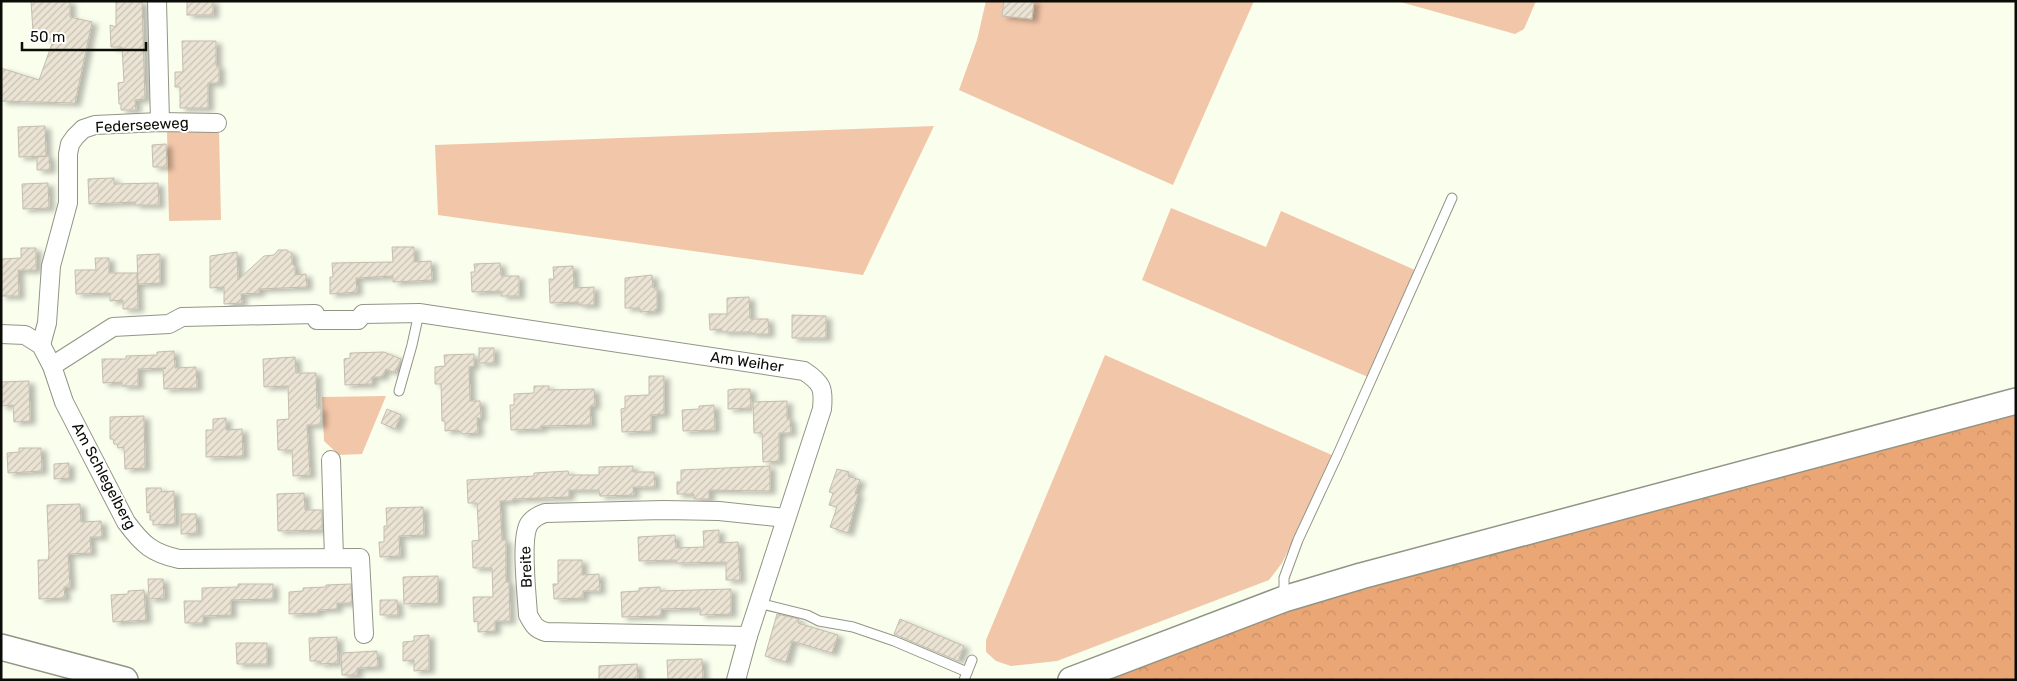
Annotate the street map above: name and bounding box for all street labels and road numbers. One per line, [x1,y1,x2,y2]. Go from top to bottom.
street label: Federseeweg [95,114,189,136]
street label: Am Weiher [709,348,785,376]
street label: Am Schlegelberg [68,419,140,533]
street label: Breite [516,546,536,588]

